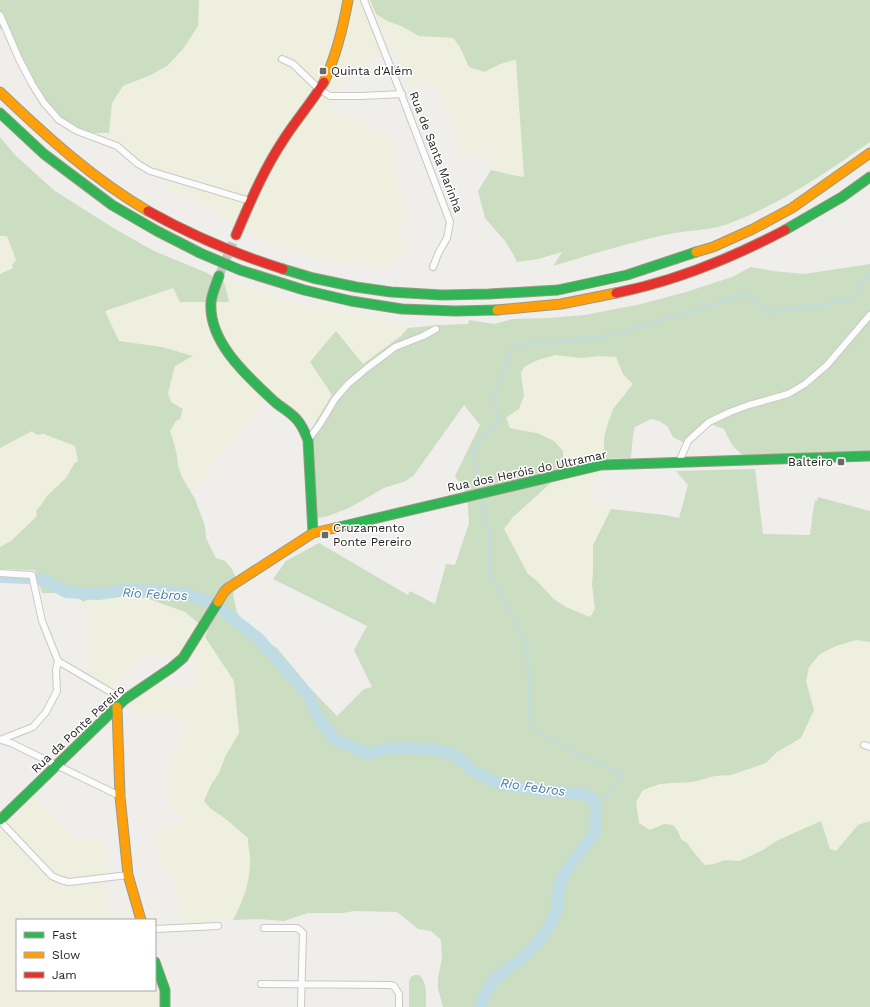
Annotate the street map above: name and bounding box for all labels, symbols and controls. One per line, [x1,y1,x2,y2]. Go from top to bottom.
place label: Quinta d'Além [331,64,413,78]
marker: Quinta d'Além [318,66,328,76]
street label: Rua de Santa Marinha [406,90,466,215]
street label: Rua dos Heróis do Ultramar [446,447,608,495]
place label: Balteiro [788,455,833,469]
marker: Balteiro [836,457,846,467]
place label: Cruzamento Ponte Pereiro [333,521,412,549]
marker: Cruzamento Ponte Pereiro [320,530,330,540]
water label: Rio Febros [122,585,188,603]
street label: Rua da Ponte Pereiro [28,682,128,776]
water label: Rio Febros [500,775,567,799]
legend [16,919,156,991]
text: Fast [52,928,77,942]
text: Slow [52,948,80,962]
text: Jam [52,968,77,982]

